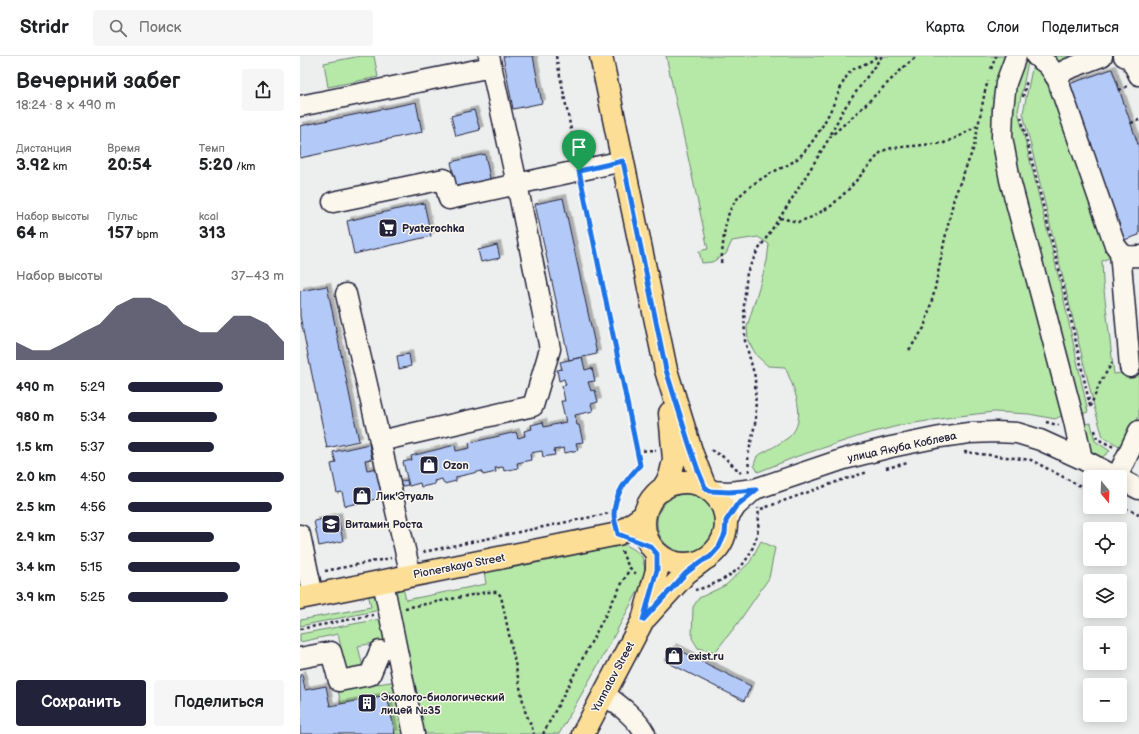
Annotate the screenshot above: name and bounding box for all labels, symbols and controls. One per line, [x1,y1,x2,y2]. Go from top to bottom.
search box [93,10,373,46]
text: Stridr [20,16,69,39]
icon: search [107,17,129,39]
text: Поиск [139,18,182,37]
text: Карта [925,19,965,36]
text: Слои [987,19,1019,36]
text: Поделиться [1041,19,1119,36]
text: Вечерний забег [16,68,180,95]
button: share [242,69,284,111]
text: 18:24 · 8 × 490 m [16,97,116,113]
pin [562,130,596,171]
icon: arrive [568,136,590,158]
text: Дистанция [16,142,72,155]
text: Время [107,142,140,155]
text: Темп [199,142,225,155]
text: 3.92 [16,155,50,175]
text: 20:54 [107,155,152,175]
text: 5:20 [199,155,233,175]
text: km [50,160,67,173]
text: /km [233,160,255,173]
text: Набор высоты [16,210,89,223]
text: Пульс [107,210,138,223]
text: kcal [199,210,218,223]
supermarket icon: Pyaterochka [377,217,399,239]
place label: Pyaterochka [402,222,465,235]
text: 64 [16,223,36,243]
text: 157 [107,223,134,243]
text: 313 [199,223,226,243]
text: m [36,228,48,241]
text: bpm [134,228,158,241]
text: Набор высоты [16,268,103,284]
text: 37–43 m [231,268,284,284]
text: 490 m [16,379,54,395]
text: 5:29 [80,379,105,395]
text: 980 m [16,409,54,425]
text: 5:34 [80,409,106,425]
street label: улица Якуба Коблева [846,429,958,465]
text: 1.5 km [16,439,53,455]
text: 5:37 [80,439,104,455]
shop icon: Ozon [418,454,440,476]
place label: Ozon [443,459,469,472]
text: 2.0 km [16,469,56,485]
text: 4:50 [80,469,106,485]
north arrow [1083,470,1127,514]
map controls [1083,470,1127,722]
shop icon: Лик'Этуаль [351,485,373,507]
place label: Лик'Этуаль [375,490,434,503]
text: 2.5 km [16,499,56,515]
text: 4:56 [80,499,106,515]
school or university icon: Витамин Роста [320,513,342,535]
place label: Витамин Роста [345,518,423,531]
button: locate [1083,522,1127,566]
text: 2.9 km [16,529,56,545]
text: 5:37 [80,529,104,545]
street label: Pionerskaya Street [412,551,507,581]
text: 3.4 km [16,559,56,575]
text: 5:15 [80,559,103,575]
button: layers [1083,574,1127,618]
text: 3.9 km [16,589,55,605]
text: 5:25 [80,589,105,605]
button: + [1083,626,1127,670]
street label: Yunnatov Street [588,639,637,715]
shop icon: exist.ru [663,645,685,667]
place label: exist.ru [688,650,724,663]
button: − [1083,678,1127,722]
button: Сохранить [16,680,146,726]
button: Поделиться [154,680,284,726]
place label: Эколого-биологический лицей №35 [380,691,505,717]
building icon: Эколого-биологический лицей №35 [356,692,378,714]

